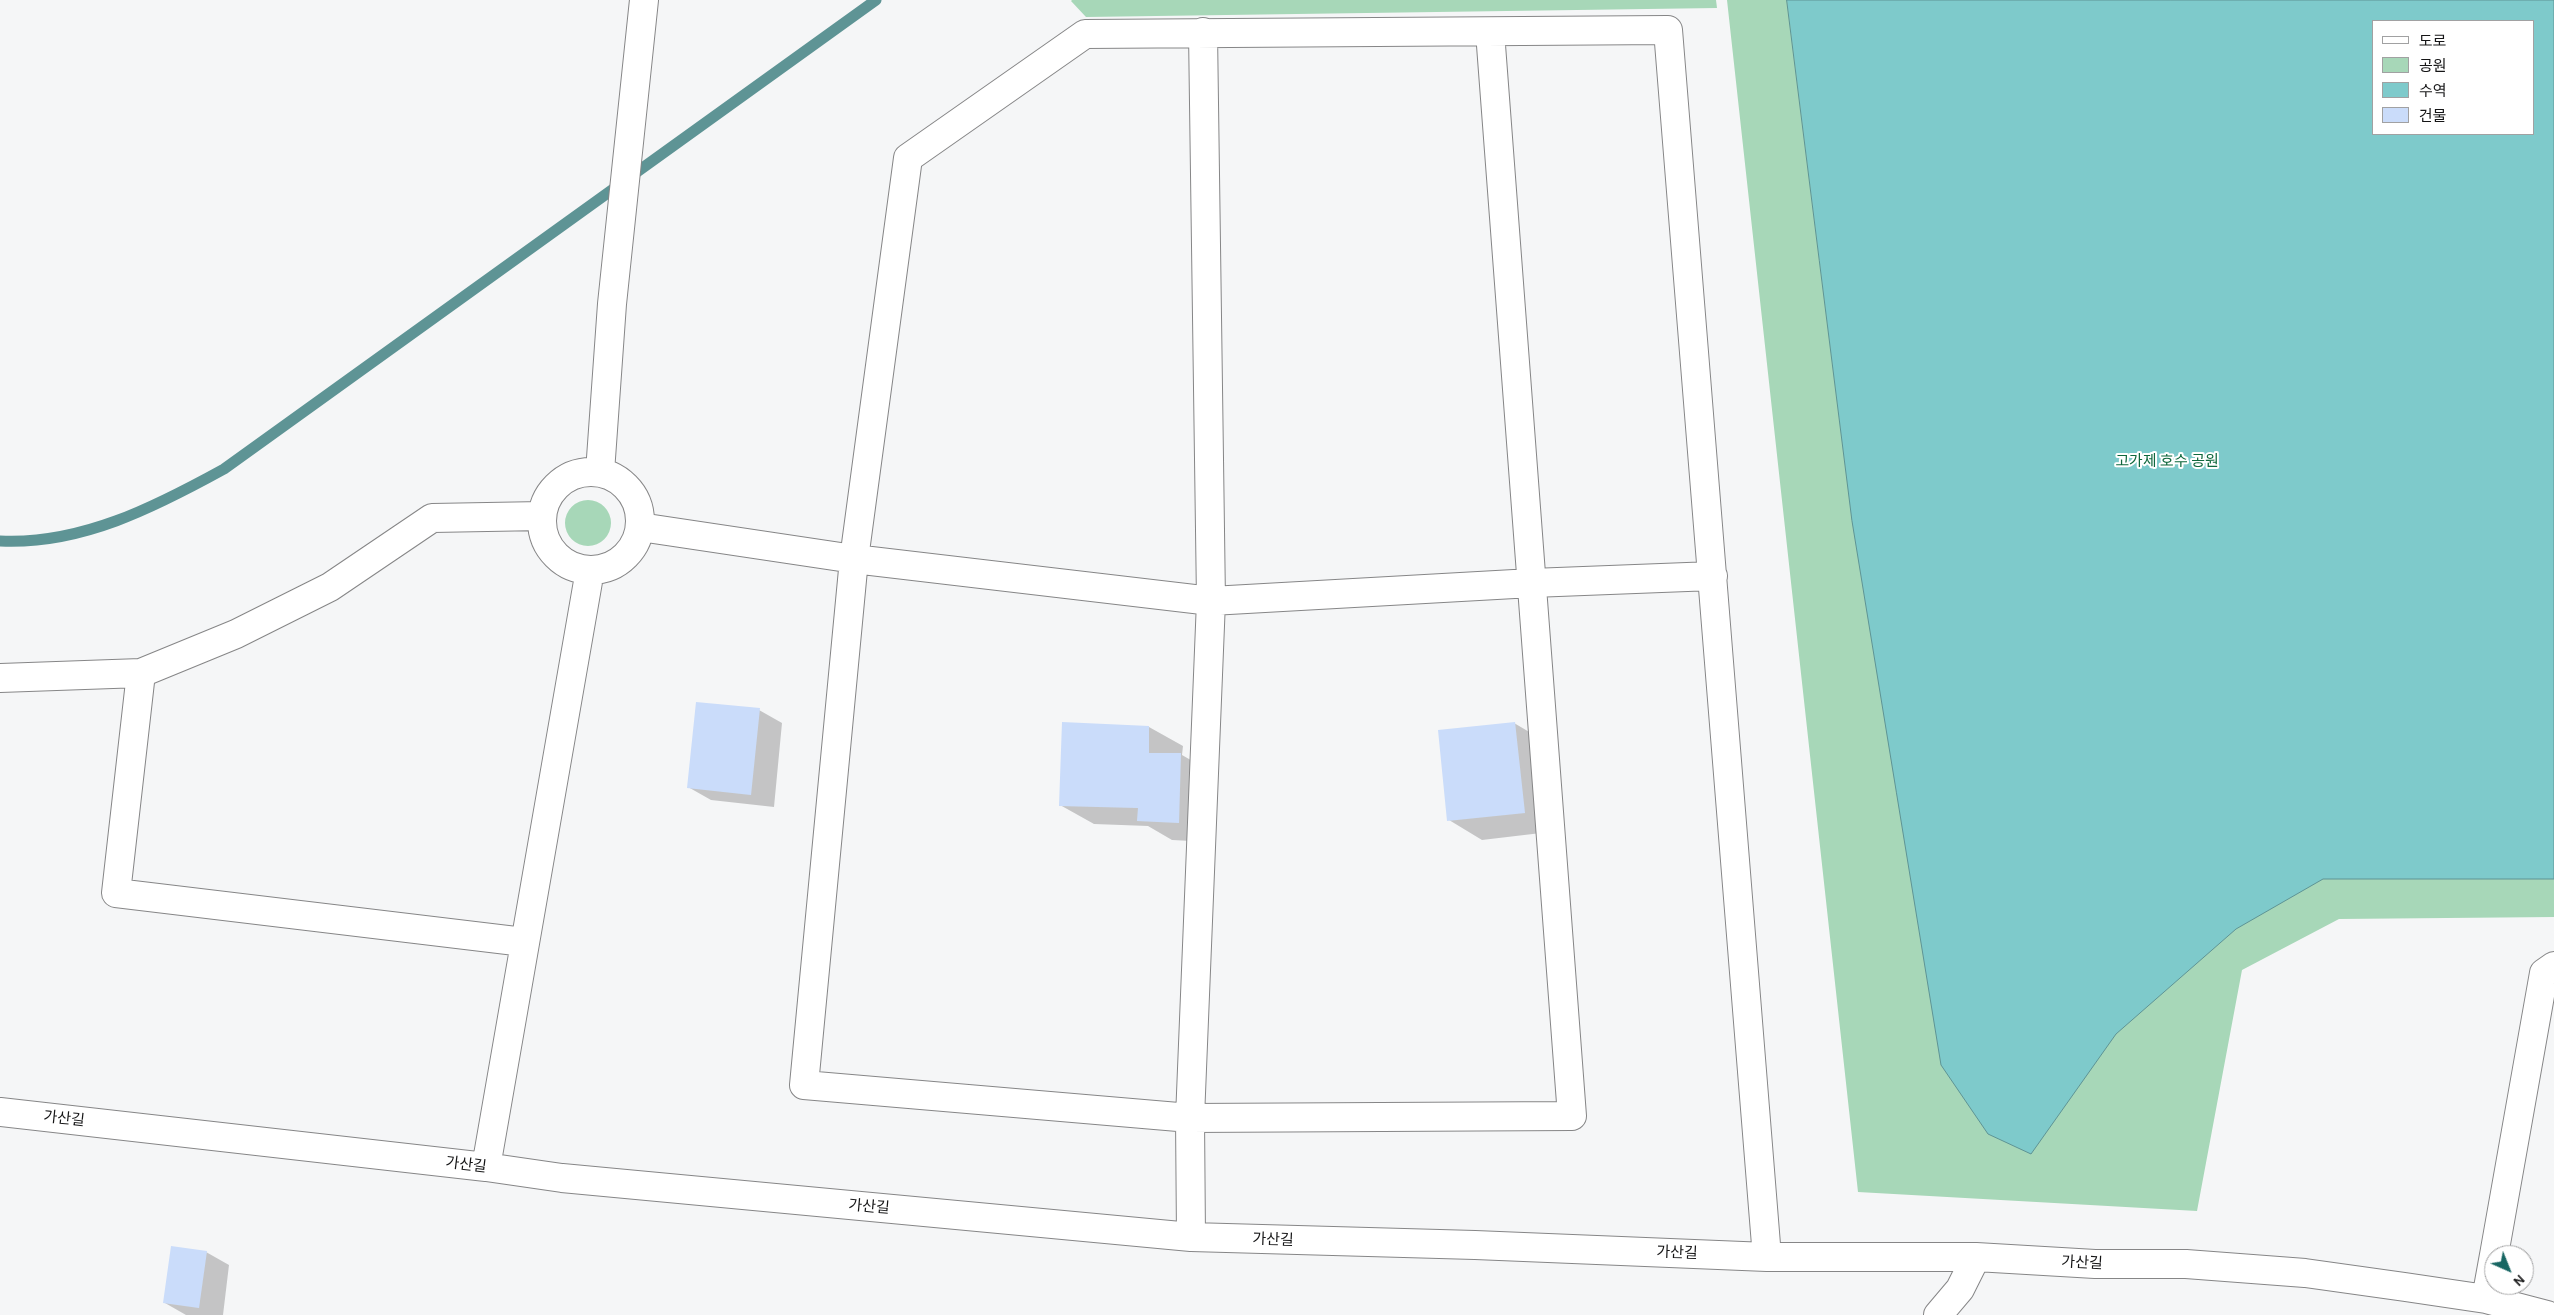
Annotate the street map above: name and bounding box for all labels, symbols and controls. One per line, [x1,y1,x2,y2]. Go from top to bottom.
legend [2372,20,2534,135]
text: 도로 [2419,32,2447,50]
text: 공원 [2419,57,2447,75]
text: 수역 [2419,82,2447,100]
text: 건물 [2419,107,2447,125]
park label: 고가제 호수 공원 [2115,453,2219,471]
street label: 가산길 [42,1108,86,1130]
street label: 가산길 [444,1154,488,1176]
street label: 가산길 [848,1196,890,1218]
street label: 가산길 [1252,1230,1294,1250]
street label: 가산길 [1656,1243,1698,1263]
north arrow [2484,1245,2534,1295]
street label: 가산길 [2061,1253,2103,1273]
text: N [2510,1271,2529,1290]

